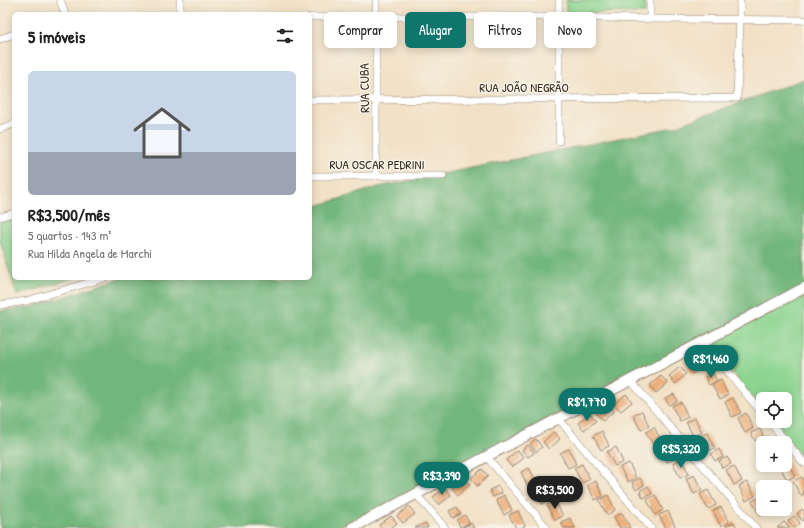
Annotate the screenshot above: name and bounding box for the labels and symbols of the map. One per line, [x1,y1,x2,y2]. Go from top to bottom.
street label: RUA CUBA [355,62,373,113]
street label: RUA JOÃO NEGRÃO [479,78,569,96]
street label: RUA OSCAR PEDRINI [329,155,425,173]
pin: R$1,460 [674,345,748,379]
pin: R$1,770 [550,388,624,422]
pin: R$5,320 [644,435,718,469]
pin: R$3,390 [405,462,479,496]
pin: R$3,500 [518,476,592,510]

